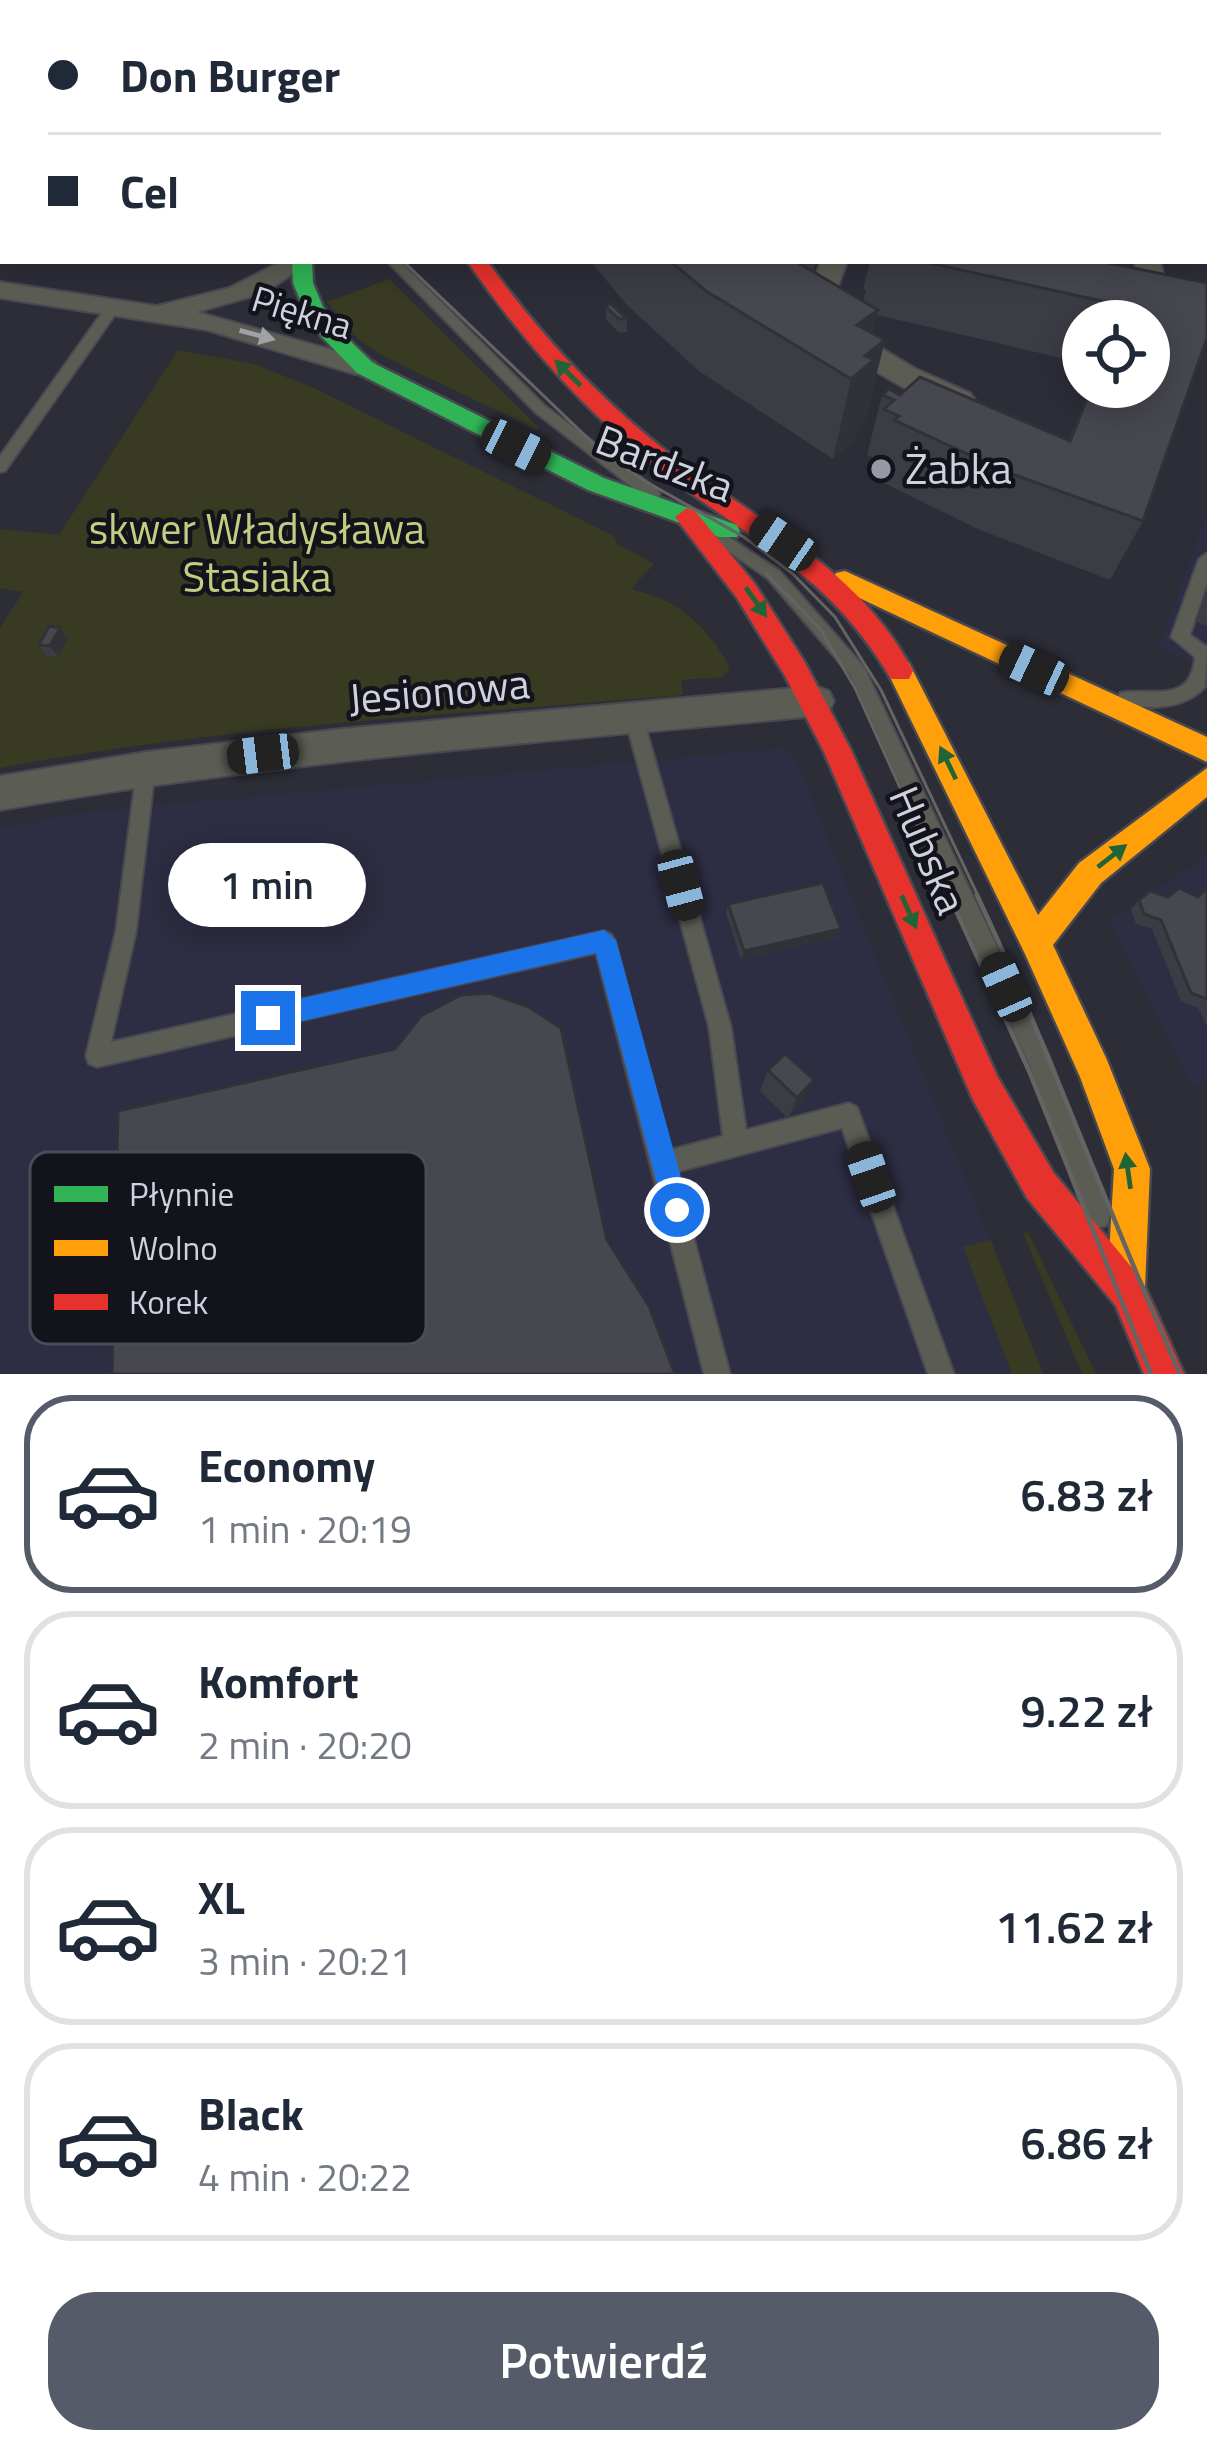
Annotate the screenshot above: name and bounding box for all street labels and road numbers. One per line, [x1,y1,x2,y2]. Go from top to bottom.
street label: Piękna [245,270,359,353]
street label: Bardzka [587,407,744,518]
street label: Jesionowa [346,650,532,730]
street label: Hubska [873,776,984,923]

